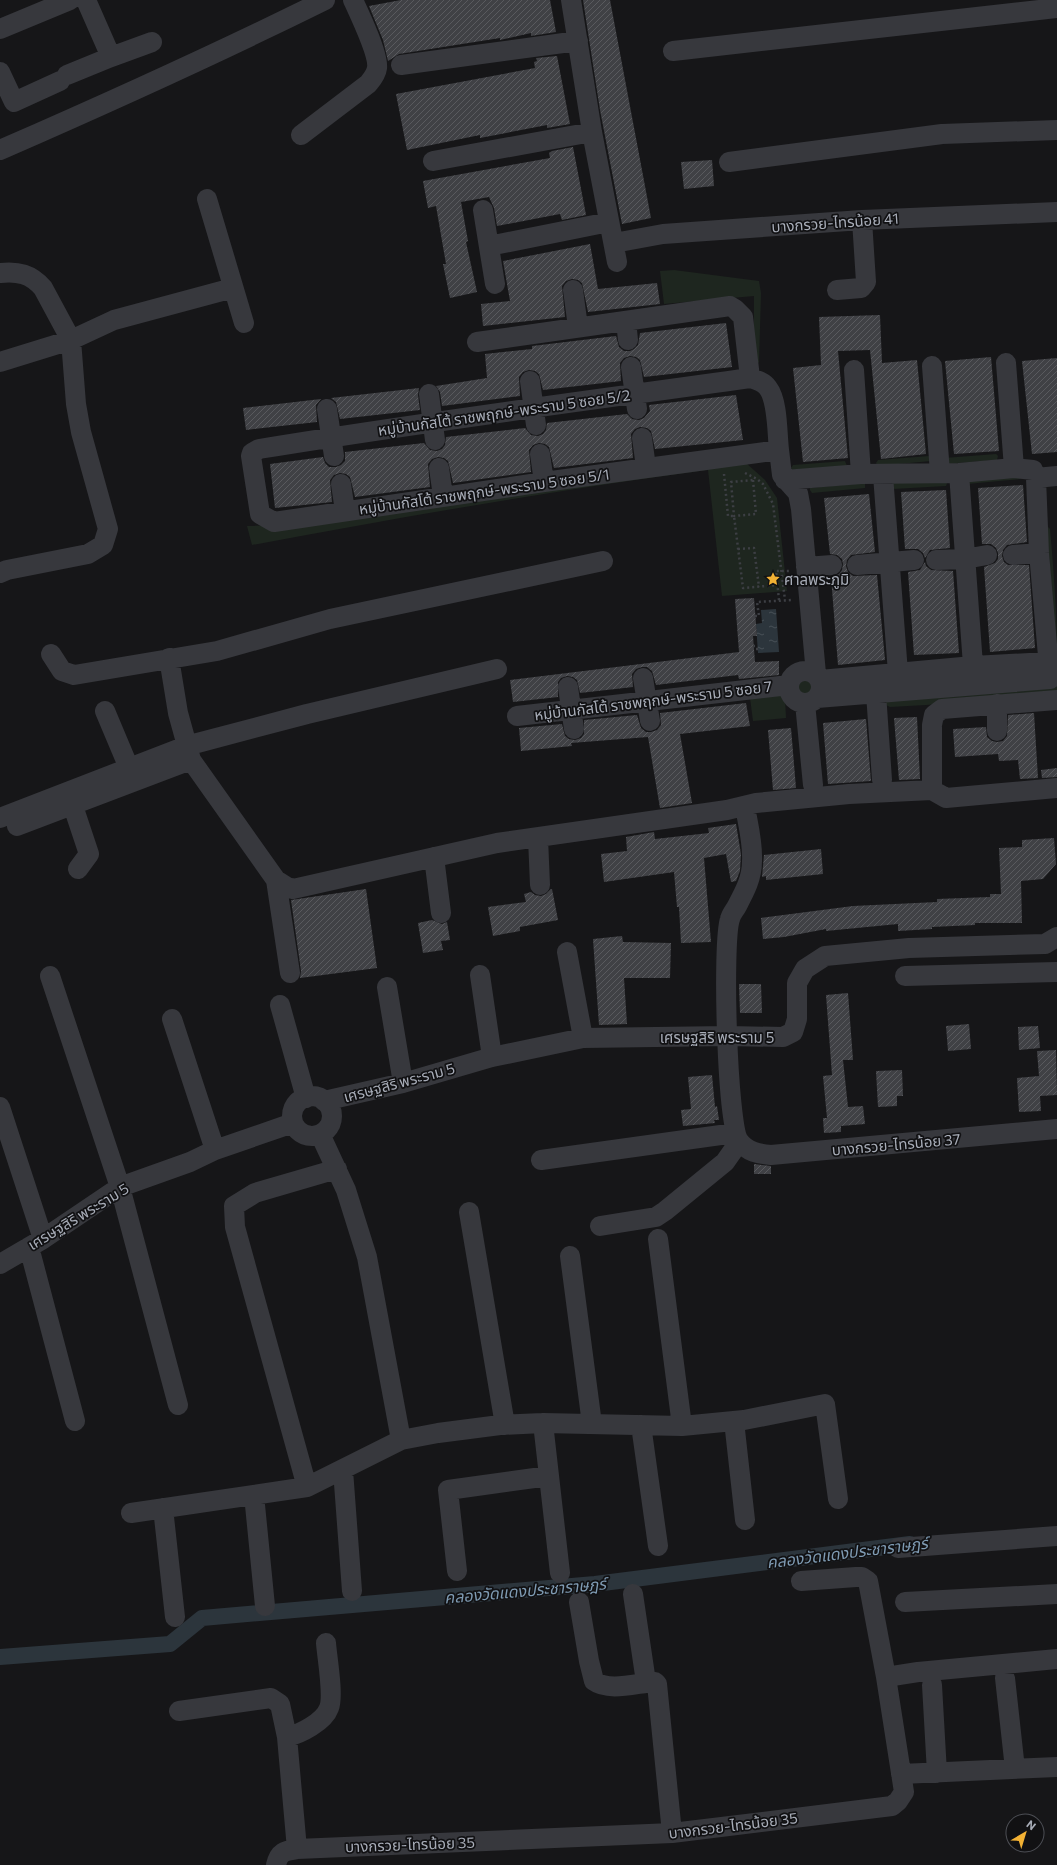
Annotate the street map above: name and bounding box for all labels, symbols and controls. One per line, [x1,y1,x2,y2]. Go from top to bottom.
street label: บางกรวย-ไทรน้อย 41 [771,209,899,235]
street label: หมู่บ้านกัสโต้ ราชพฤกษ์-พระราม 5 ซอย 5/2 [377,385,632,440]
street label: หมู่บ้านกัสโต้ ราชพฤกษ์-พระราม 5 ซอย 5/1 [358,464,611,518]
place label: ศาลพระภูมิ [784,570,849,589]
place icon: ศาลพระภูมิ [765,571,781,587]
street label: หมู่บ้านกัสโต้ ราชพฤกษ์-พระราม 5 ซอย 7 [533,676,773,725]
street label: เศรษฐสิริ พระราม 5 [660,1028,774,1046]
street label: เศรษฐสิริ พระราม 5 [341,1058,457,1106]
street label: บางกรวย-ไทรน้อย 37 [831,1129,961,1159]
street label: เศรษฐสิริ พระราม 5 [24,1179,132,1253]
water label: คลองวัดแดงประชาราษฎร์ [765,1532,932,1572]
water label: คลองวัดแดงประชาราษฎร์ [443,1573,610,1608]
street label: บางกรวย-ไทรน้อย 35 [667,1808,799,1842]
north arrow [1005,1813,1045,1853]
text: N [1024,1817,1039,1832]
street label: บางกรวย-ไทรน้อย 35 [345,1833,475,1855]

